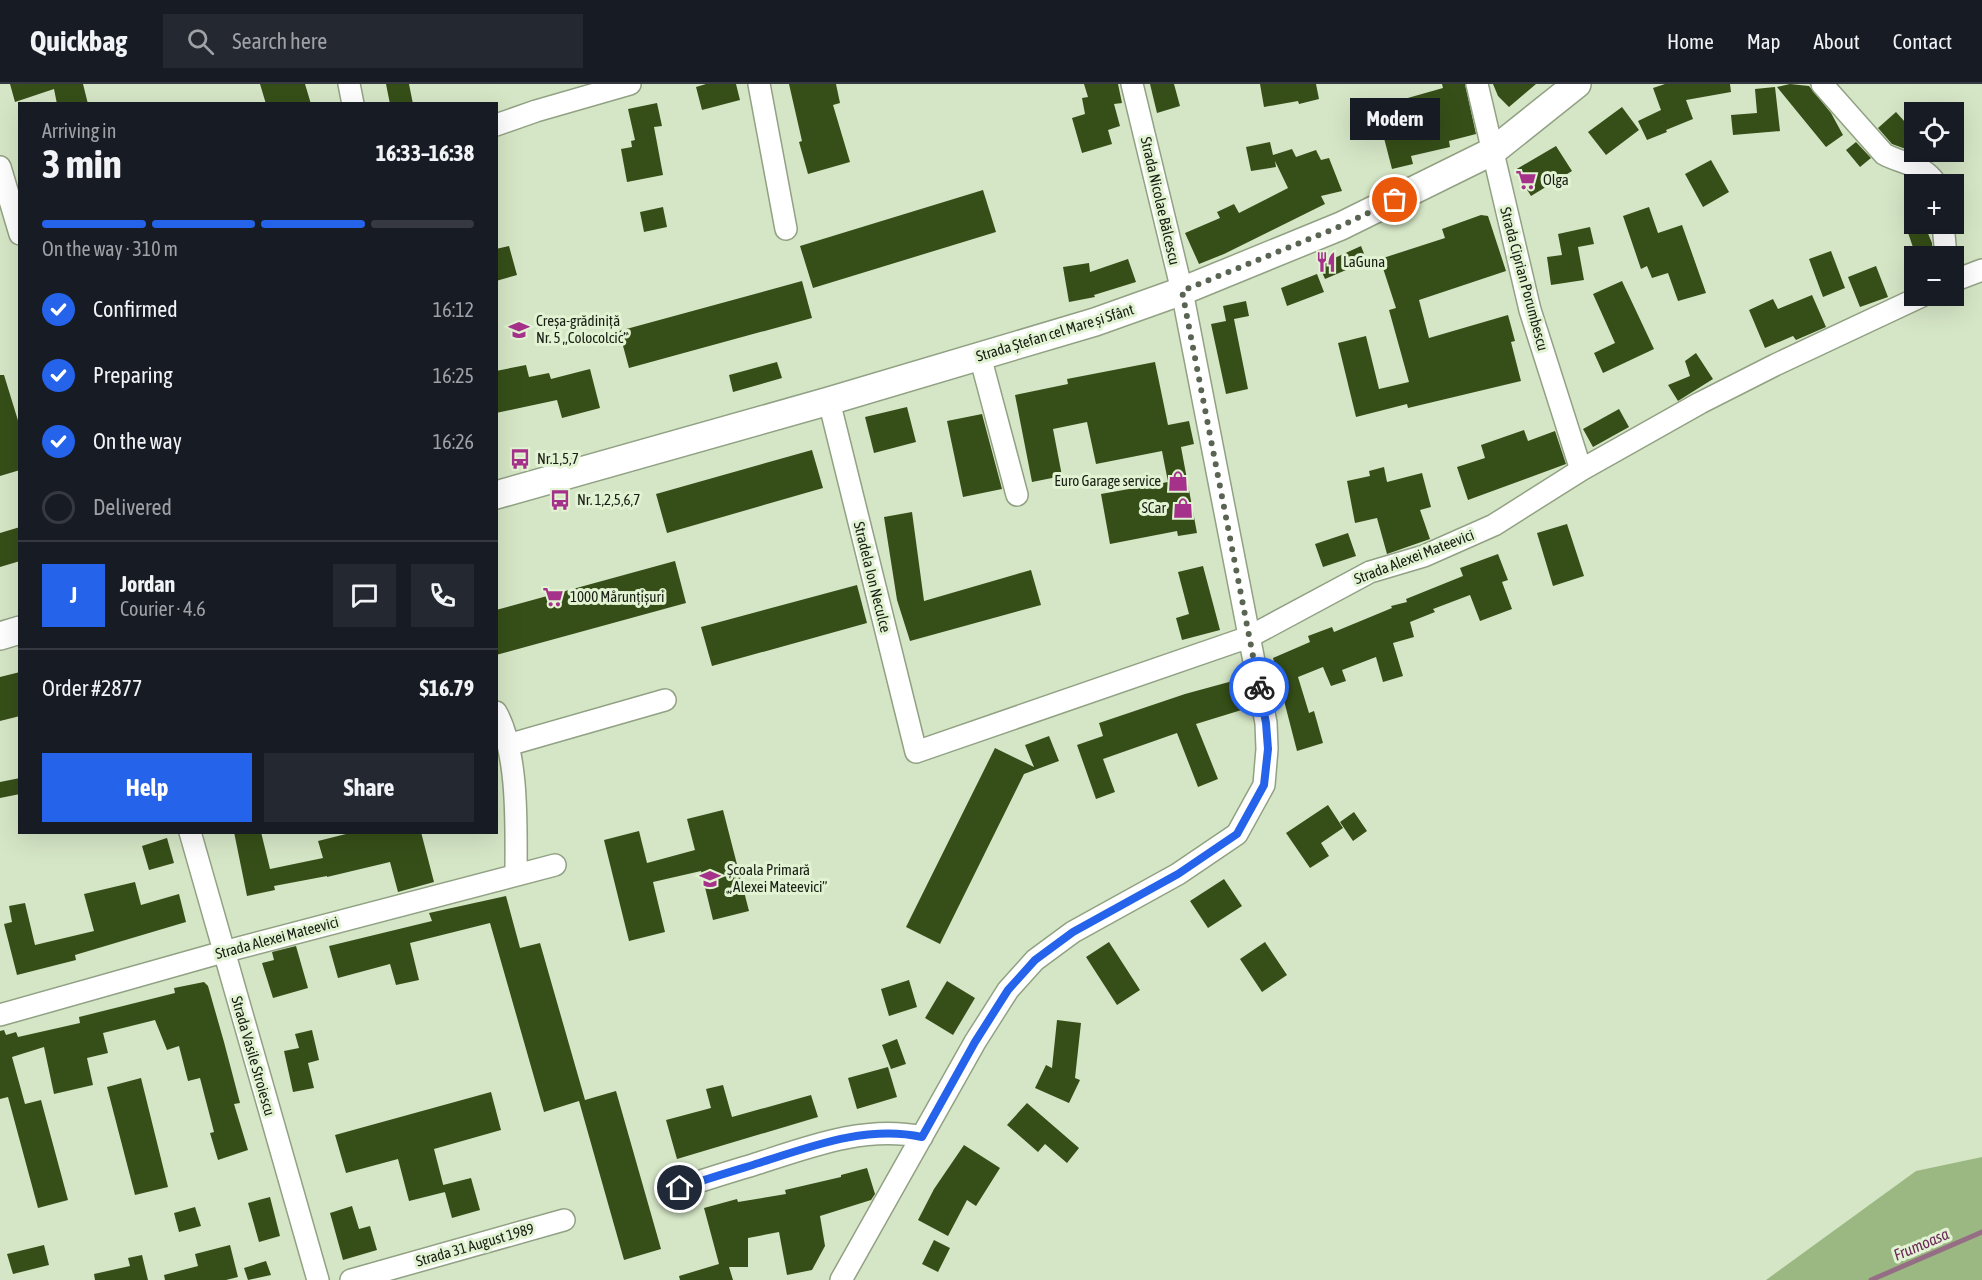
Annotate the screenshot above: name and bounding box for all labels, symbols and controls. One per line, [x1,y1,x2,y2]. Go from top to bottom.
search box [163,14,583,68]
text: Quickbag [30,25,127,57]
icon: search [184,25,217,58]
text: Search here [232,28,327,54]
text: Home [1667,29,1714,53]
text: Map [1747,29,1781,53]
text: About [1814,29,1860,53]
text: Contact [1893,29,1952,53]
callout: Modern [1350,98,1440,140]
map controls [1904,102,1964,306]
button: locate [1904,102,1964,162]
text: Modern [1367,107,1423,130]
text: Arriving in [42,119,116,142]
street label: Strada Nicolae Bălcescu [1137,135,1183,267]
text: 16:33–16:38 [376,140,474,166]
text: 3 min [42,142,122,186]
supermarket icon: Olga [1514,168,1538,192]
place label: Olga [1543,171,1569,188]
pin [1369,174,1420,225]
button: + [1904,174,1964,234]
icon: bag [1378,183,1411,216]
street label: Strada Ciprian Porumbescu [1497,205,1552,353]
text: On the way · 310 m [42,237,178,260]
button: − [1904,246,1964,306]
restaurant icon: LaGuna [1314,250,1338,274]
place label: LaGuna [1343,253,1385,270]
icon: check [42,293,75,326]
text: Confirmed [93,296,178,322]
text: 16:12 [433,298,474,321]
street label: Strada Ștefan cel Mare și Sfânt [974,300,1136,365]
place label: Creșa-grădiniță Nr. 5 „Colocolcic” [536,312,629,346]
school or university icon: Creșa-grădiniță Nr. 5 „Colocolcic” [507,318,531,342]
icon: check [42,359,75,392]
text: Preparing [93,362,173,388]
text: 16:25 [433,364,474,387]
icon: check [42,425,75,458]
text: On the way [93,428,182,454]
text: 16:26 [433,430,474,453]
bus stop icon: Nr.1,5,7 [508,447,532,471]
place label: Nr.1,5,7 [537,450,579,467]
shop icon: Euro Garage service [1166,469,1190,493]
place label: Euro Garage service [1054,472,1161,489]
bus stop icon: Nr. 1,2,5,6,7 [548,488,572,512]
place label: Nr. 1,2,5,6,7 [577,491,640,508]
text: Delivered [93,494,172,520]
shop icon: SCar [1171,496,1195,520]
place label: SCar [1142,499,1167,516]
street label: Stradela Ion Neculce [851,520,894,634]
street label: Strada Alexei Mateevici [1351,526,1476,587]
button: chat [333,564,396,627]
button: phone [411,564,474,627]
text: Jordan [120,571,175,597]
text: J [70,582,77,608]
supermarket icon: 1000 Mărunțișuri [541,585,565,609]
place label: 1000 Mărunțișuri [570,588,664,605]
text: Courier · 4.6 [120,597,206,620]
courier [1229,657,1289,717]
icon: bike [1243,671,1276,704]
text: Order #2877 [42,675,142,701]
text: $16.79 [419,675,474,701]
button: Help [42,753,252,822]
button: Share [264,753,474,822]
place label: Școala Primară „Alexei Mateevici” [727,861,828,895]
school or university icon: Școala Primară „Alexei Mateevici” [698,867,722,891]
street label: Strada Alexei Mateevici [213,913,340,962]
street label: Strada Vasile Stroiescu [228,994,279,1118]
pin [654,1162,705,1213]
icon: home [663,1171,696,1204]
street label: Strada 31 August 1989 [414,1220,536,1270]
water label: Frumoasa [1891,1224,1952,1264]

